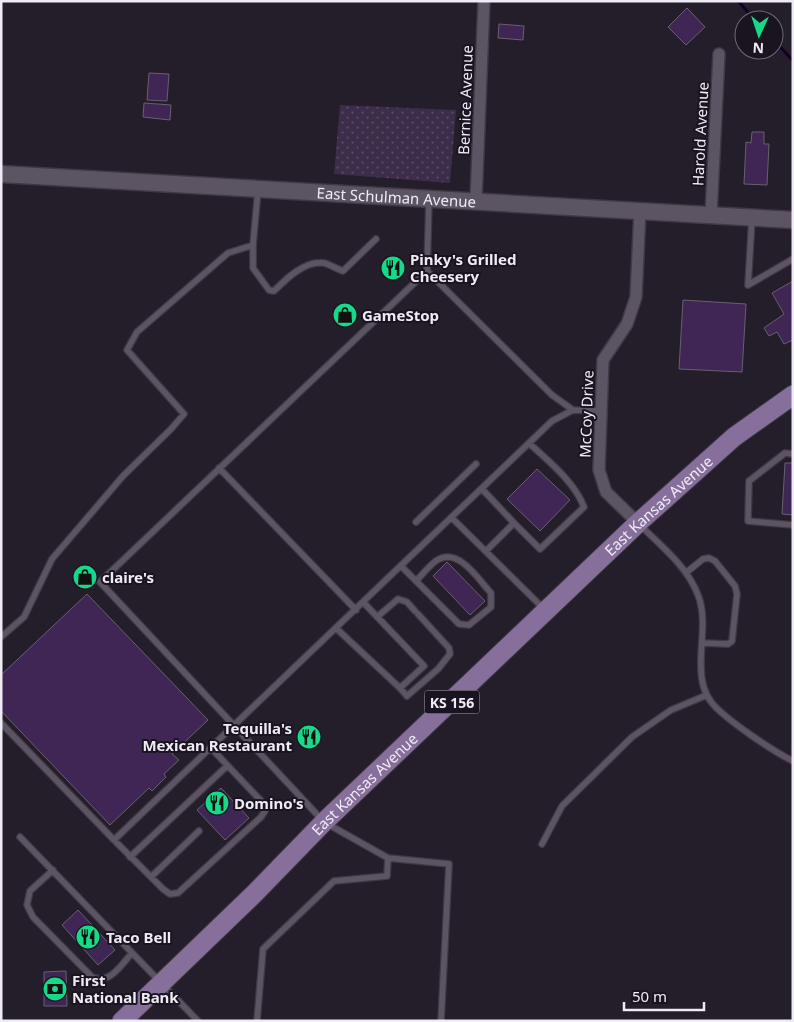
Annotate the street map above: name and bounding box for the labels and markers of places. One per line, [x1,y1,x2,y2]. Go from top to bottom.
place label: Pinky's Grilled Cheesery [410,249,516,286]
restaurant icon: Pinky's Grilled Cheesery [380,255,406,281]
shop icon: GameStop [332,302,358,328]
place label: GameStop [362,305,439,325]
shop icon: claire's [72,564,98,590]
place label: claire's [102,567,154,587]
place label: Tequilla's Mexican Restaurant [142,718,292,755]
restaurant icon: Tequilla's Mexican Restaurant [296,724,322,750]
restaurant icon: Domino's [204,790,230,816]
place label: Domino's [234,793,304,813]
restaurant icon: Taco Bell [75,924,101,950]
place label: Taco Bell [106,927,171,947]
place label: First National Bank [72,970,179,1007]
bank icon: First National Bank [42,976,68,1002]

